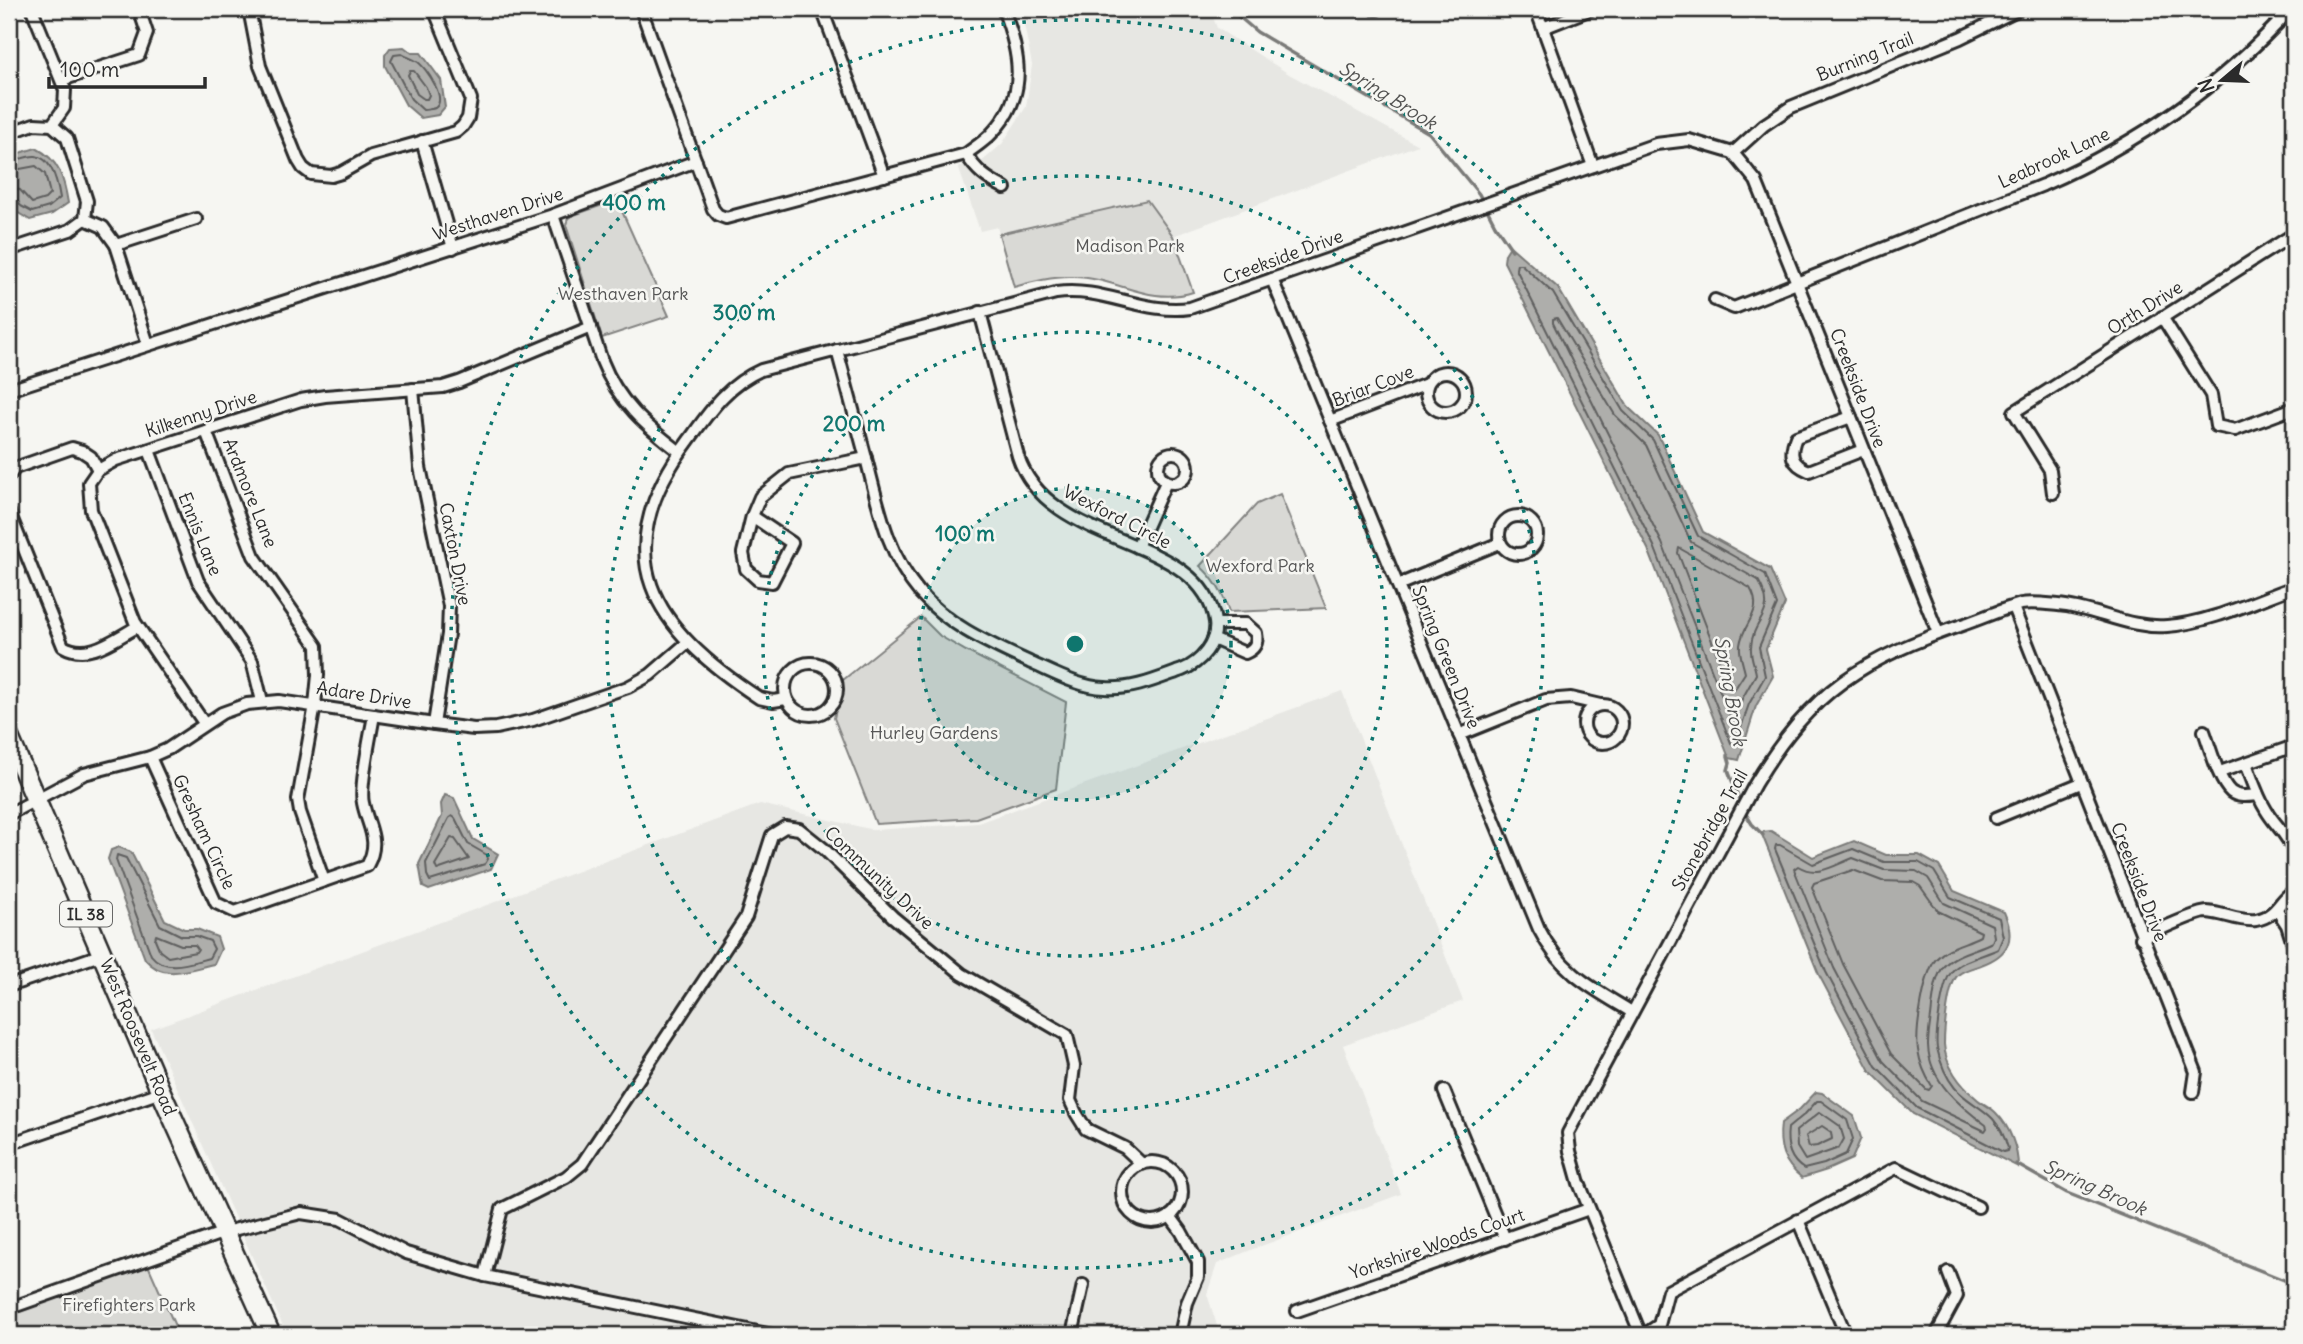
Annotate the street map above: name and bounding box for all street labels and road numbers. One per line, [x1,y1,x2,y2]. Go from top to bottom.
street label: Burning Trail [1813,27,1917,86]
street label: Leabrook Lane [1995,122,2113,193]
street label: Westhaven Drive [430,182,566,245]
street label: Creekside Drive [1220,224,1346,289]
street label: Orth Drive [2103,275,2187,340]
street label: Creekside Drive [1825,325,1892,451]
street label: Briar Cove [1329,360,1417,412]
street label: Kilkenny Drive [142,385,259,442]
street label: Ardmore Lane [218,435,283,551]
street label: Wexford Circle [1059,480,1175,554]
street label: Ennis Lane [173,489,228,579]
street label: Caxton Drive [434,501,477,607]
street label: Spring Green Drive [1407,582,1486,732]
street label: Adare Drive [315,676,413,713]
street label: Stonebridge Trail [1667,765,1752,895]
street label: Gresham Circle [168,771,241,893]
street label: Creekside Drive [2106,819,2173,945]
street label: Community Drive [820,821,939,934]
road number: IL 38 [60,902,112,926]
street label: West Roosevelt Road [95,955,182,1119]
street label: Yorkshire Woods Court [1346,1203,1527,1284]

